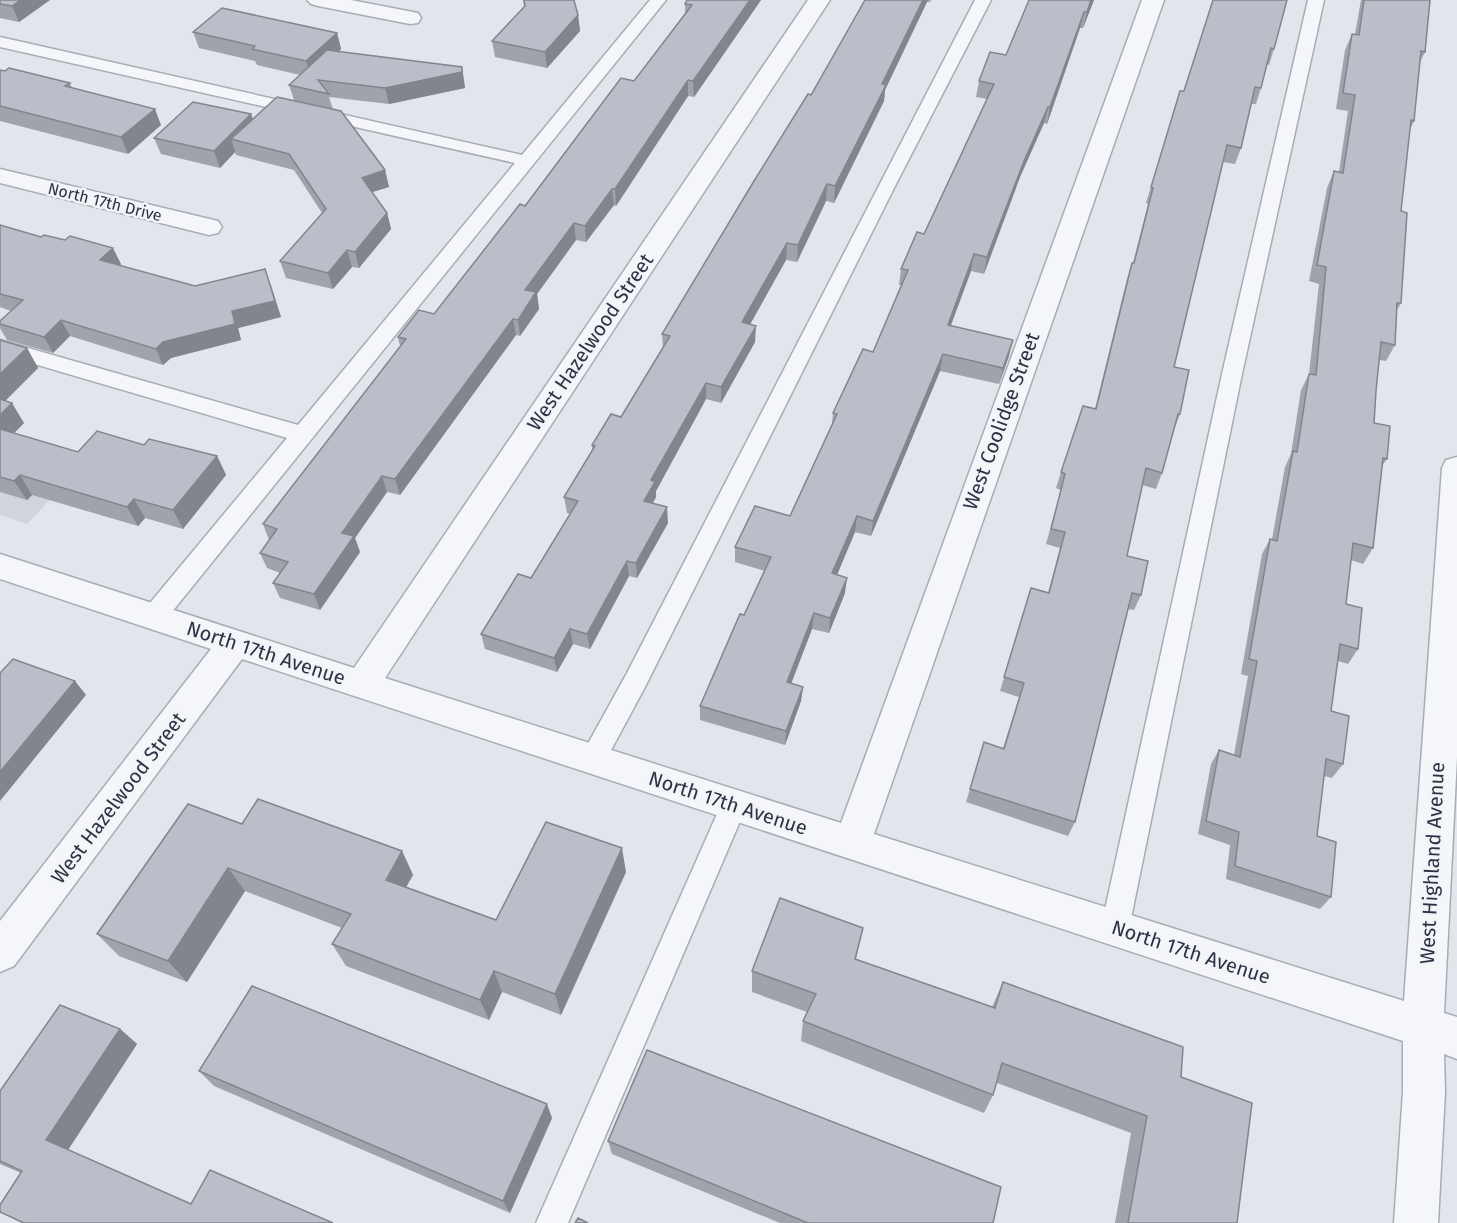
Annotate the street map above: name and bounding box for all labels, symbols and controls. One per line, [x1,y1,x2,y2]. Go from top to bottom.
street label: North 17th Drive [46,179,164,225]
street label: West Hazelwood Street [522,248,659,435]
street label: West Coolidge Street [958,328,1045,513]
street label: North 17th Avenue [184,616,348,690]
street label: West Hazelwood Street [46,707,191,888]
street label: West Highland Avenue [1415,761,1449,965]
street label: North 17th Avenue [646,766,810,840]
street label: North 17th Avenue [1109,915,1273,989]

